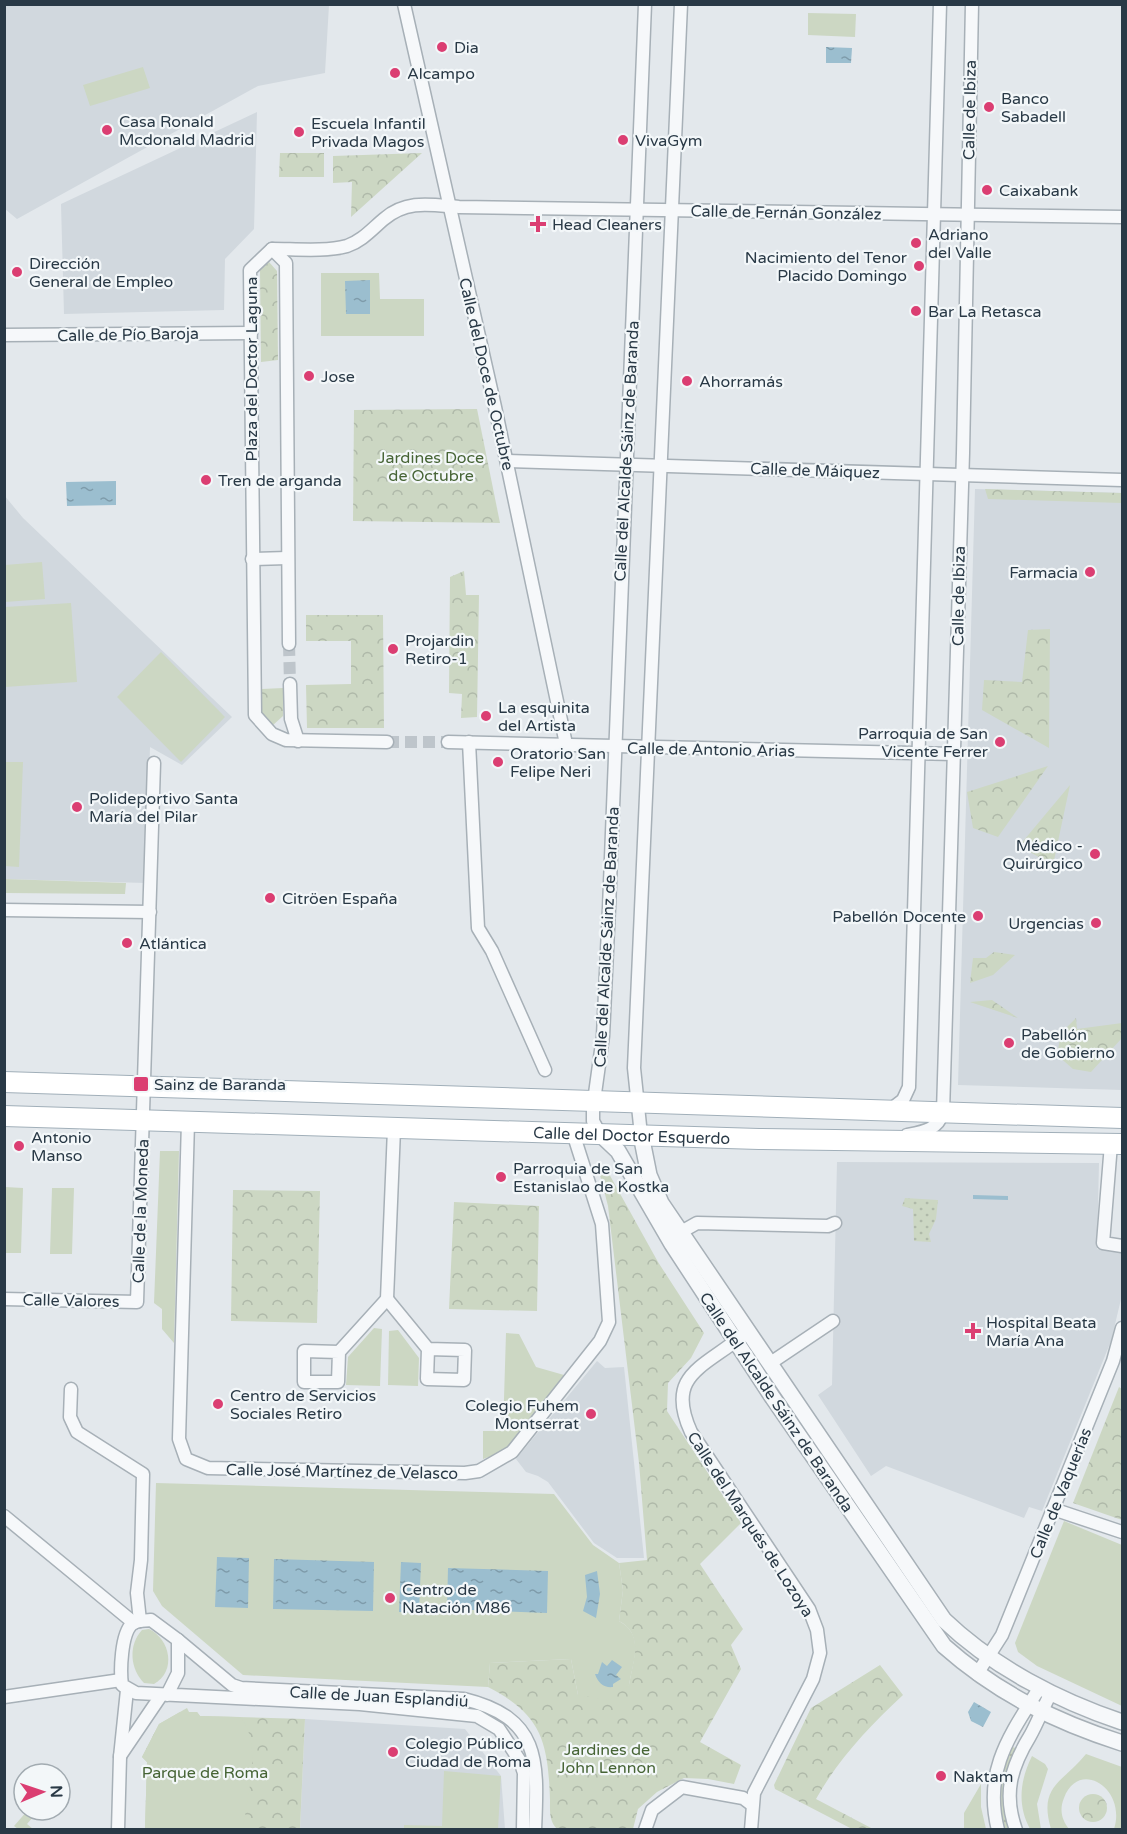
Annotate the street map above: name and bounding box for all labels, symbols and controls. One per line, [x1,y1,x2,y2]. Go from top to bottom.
place label: Dia [454,38,479,58]
marker: Dia [435,40,449,54]
street label: Calle de Ibiza [959,60,981,160]
place label: Alcampo [407,64,475,84]
marker: Alcampo [388,66,402,80]
place label: Banco Sabadell [1001,89,1066,127]
marker: Banco Sabadell [982,100,996,114]
place label: Casa Ronald Mcdonald Madrid [119,112,254,150]
place label: Escuela Infantil Privada Magos [311,114,426,152]
marker: Casa Ronald Mcdonald Madrid [100,123,114,137]
marker: Escuela Infantil Privada Magos [292,125,306,139]
place label: VivaGym [635,131,703,151]
marker: VivaGym [616,133,630,147]
place label: Caixabank [999,181,1079,201]
marker: Caixabank [980,183,994,197]
street label: Calle de Fernán González [690,201,882,225]
marker: Head Cleaners [529,215,547,233]
place label: Head Cleaners [552,215,662,235]
place label: Adriano del Valle [928,225,992,263]
marker: Adriano del Valle [909,236,923,250]
place label: Nacimiento del Tenor Placido Domingo [745,248,908,286]
place label: Dirección General de Empleo [29,254,173,292]
marker: Nacimiento del Tenor Placido Domingo [912,259,926,273]
marker: Dirección General de Empleo [10,265,24,279]
street label: Calle del Doce de Octubre [454,276,518,473]
street label: Plaza del Doctor Laguna [242,277,262,461]
place label: Bar La Retasca [928,302,1042,322]
marker: Bar La Retasca [909,304,923,318]
street label: Calle del Alcalde Sáinz de Baranda [610,320,644,582]
street label: Calle de Pío Baroja [57,324,199,346]
place label: Jose [321,367,355,387]
marker: Jose [302,369,316,383]
place label: Ahorramás [699,372,783,392]
marker: Ahorramás [680,374,694,388]
park label: Jardines Doce de Octubre [378,448,484,486]
street label: Calle de Máiquez [750,459,880,483]
place label: Tren de arganda [218,471,342,491]
marker: Tren de arganda [199,473,213,487]
street label: Calle de Ibiza [948,546,970,646]
place label: Farmacia [1009,563,1078,583]
marker: Farmacia [1083,565,1097,579]
place label: Projardin Retiro-1 [405,631,474,669]
marker: Projardin Retiro-1 [386,642,400,656]
place label: La esquinita del Artista [498,698,590,736]
marker: La esquinita del Artista [479,709,493,723]
place label: Parroquia de San Vicente Ferrer [858,724,989,762]
marker: Parroquia de San Vicente Ferrer [993,735,1007,749]
street label: Calle de Antonio Arias [627,739,795,761]
place label: Oratorio San Felipe Neri [510,744,606,782]
marker: Oratorio San Felipe Neri [491,755,505,769]
place label: Polideportivo Santa María del Pilar [89,789,238,827]
marker: Polideportivo Santa María del Pilar [70,800,84,814]
street label: Calle del Alcalde Sáinz de Baranda [590,806,624,1068]
place label: Médico - Quirúrgico [1002,836,1083,874]
marker: Médico - Quirúrgico [1088,847,1102,861]
place label: Citröen España [282,889,397,909]
marker: Citröen España [263,891,277,905]
place label: Pabellón Docente [832,907,966,927]
marker: Pabellón Docente [971,909,985,923]
place label: Urgencias [1008,914,1084,934]
marker: Urgencias [1089,916,1103,930]
place label: Atlántica [139,934,207,954]
marker: Atlántica [120,936,134,950]
place label: Pabellón de Gobierno [1021,1025,1115,1063]
marker: Pabellón de Gobierno [1002,1036,1016,1050]
marker: Sainz de Baranda [132,1075,150,1093]
place label: Sainz de Baranda [154,1075,286,1095]
street label: Calle del Doctor Esquerdo [533,1123,731,1149]
place label: Antonio Manso [31,1128,92,1166]
street label: Calle de la Moneda [128,1138,154,1284]
marker: Antonio Manso [12,1139,26,1153]
place label: Parroquia de San Estanislao de Kostka [513,1159,669,1197]
marker: Parroquia de San Estanislao de Kostka [494,1170,508,1184]
street label: Calle del Alcalde Sáinz de Baranda [695,1289,858,1516]
street label: Calle Valores [22,1290,120,1312]
place label: Hospital Beata María Ana [986,1313,1097,1351]
marker: Hospital Beata María Ana [964,1322,982,1340]
place label: Centro de Servicios Sociales Retiro [230,1386,376,1424]
place label: Colegio Fuhem Montserrat [465,1396,579,1434]
marker: Centro de Servicios Sociales Retiro [211,1397,225,1411]
marker: Colegio Fuhem Montserrat [584,1407,598,1421]
street label: Calle de Vaquerías [1026,1425,1096,1562]
street label: Calle del Marqués de Lozoya [683,1428,818,1621]
street label: Calle José Martínez de Velasco [226,1460,458,1484]
place label: Centro de Natación M86 [402,1580,510,1618]
marker: Centro de Natación M86 [383,1591,397,1605]
street label: Calle de Juan Esplandiú [289,1682,469,1712]
place label: Colegio Público Ciudad de Roma [405,1734,531,1772]
park label: Jardines de John Lennon [558,1740,656,1778]
marker: Colegio Público Ciudad de Roma [386,1745,400,1759]
north arrow [12,1762,72,1822]
park label: Parque de Roma [142,1763,268,1783]
place label: Naktam [953,1767,1013,1787]
marker: Naktam [934,1769,948,1783]
text: N [46,1785,66,1798]

